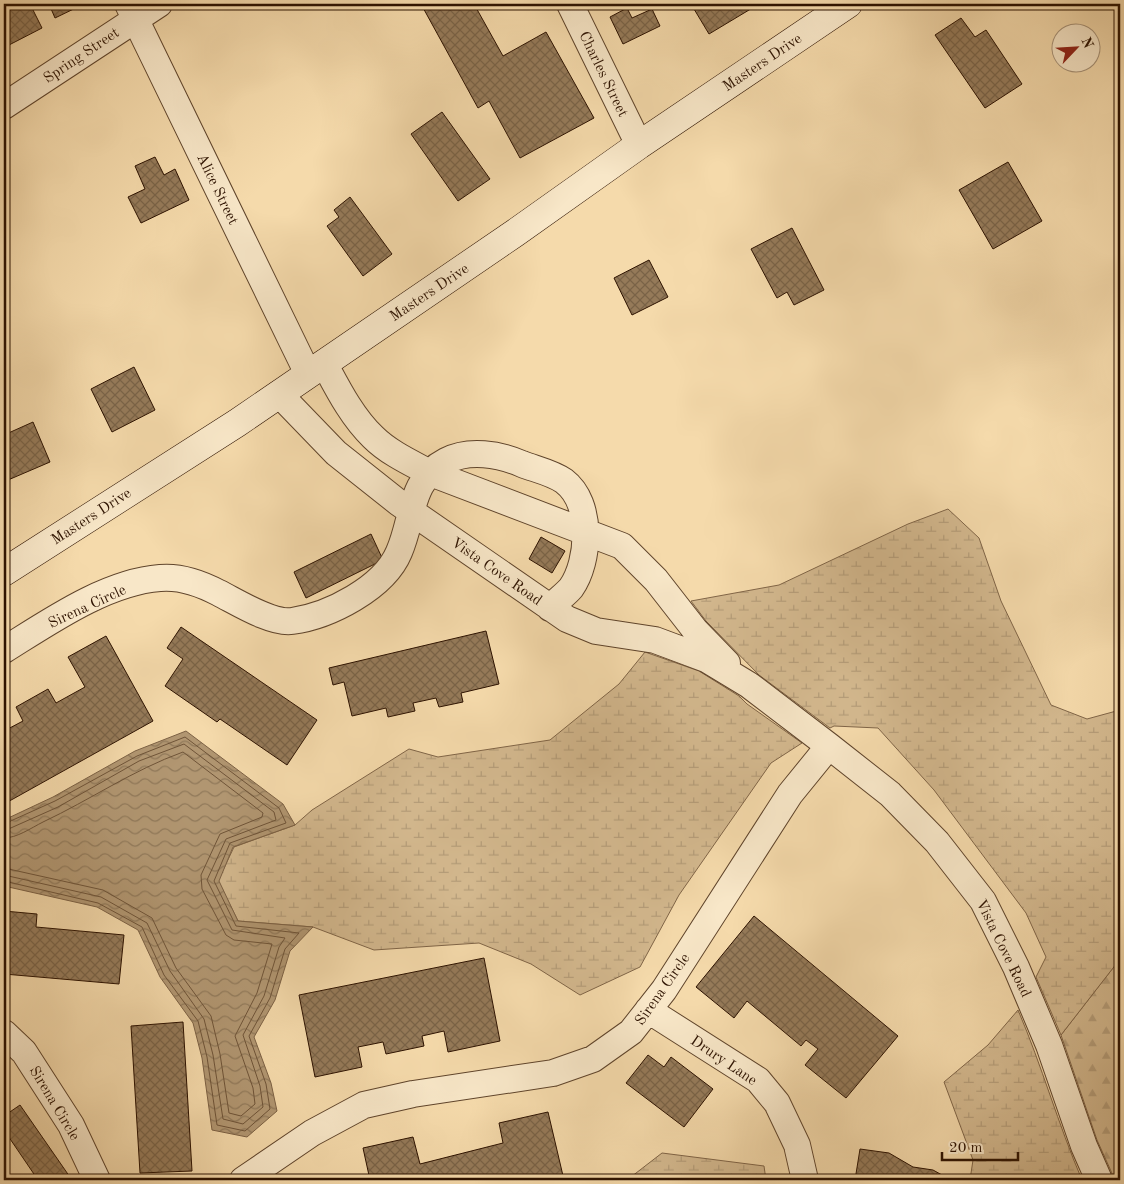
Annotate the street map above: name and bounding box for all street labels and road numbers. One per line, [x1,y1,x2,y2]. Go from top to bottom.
street label: Spring Street [41,26,122,87]
street label: Charles Street [575,29,630,120]
street label: Masters Drive [721,31,805,95]
street label: Alice Street [193,152,240,228]
street label: Masters Drive [388,261,472,325]
street label: Masters Drive [49,486,134,548]
street label: Vista Cove Road [448,535,544,609]
street label: Sirena Circle [46,583,129,632]
street label: Vista Cove Road [972,897,1033,1000]
street label: Sirena Circle [633,951,693,1029]
street label: Drury Lane [687,1034,759,1089]
street label: Sirena Circle [26,1064,82,1144]

